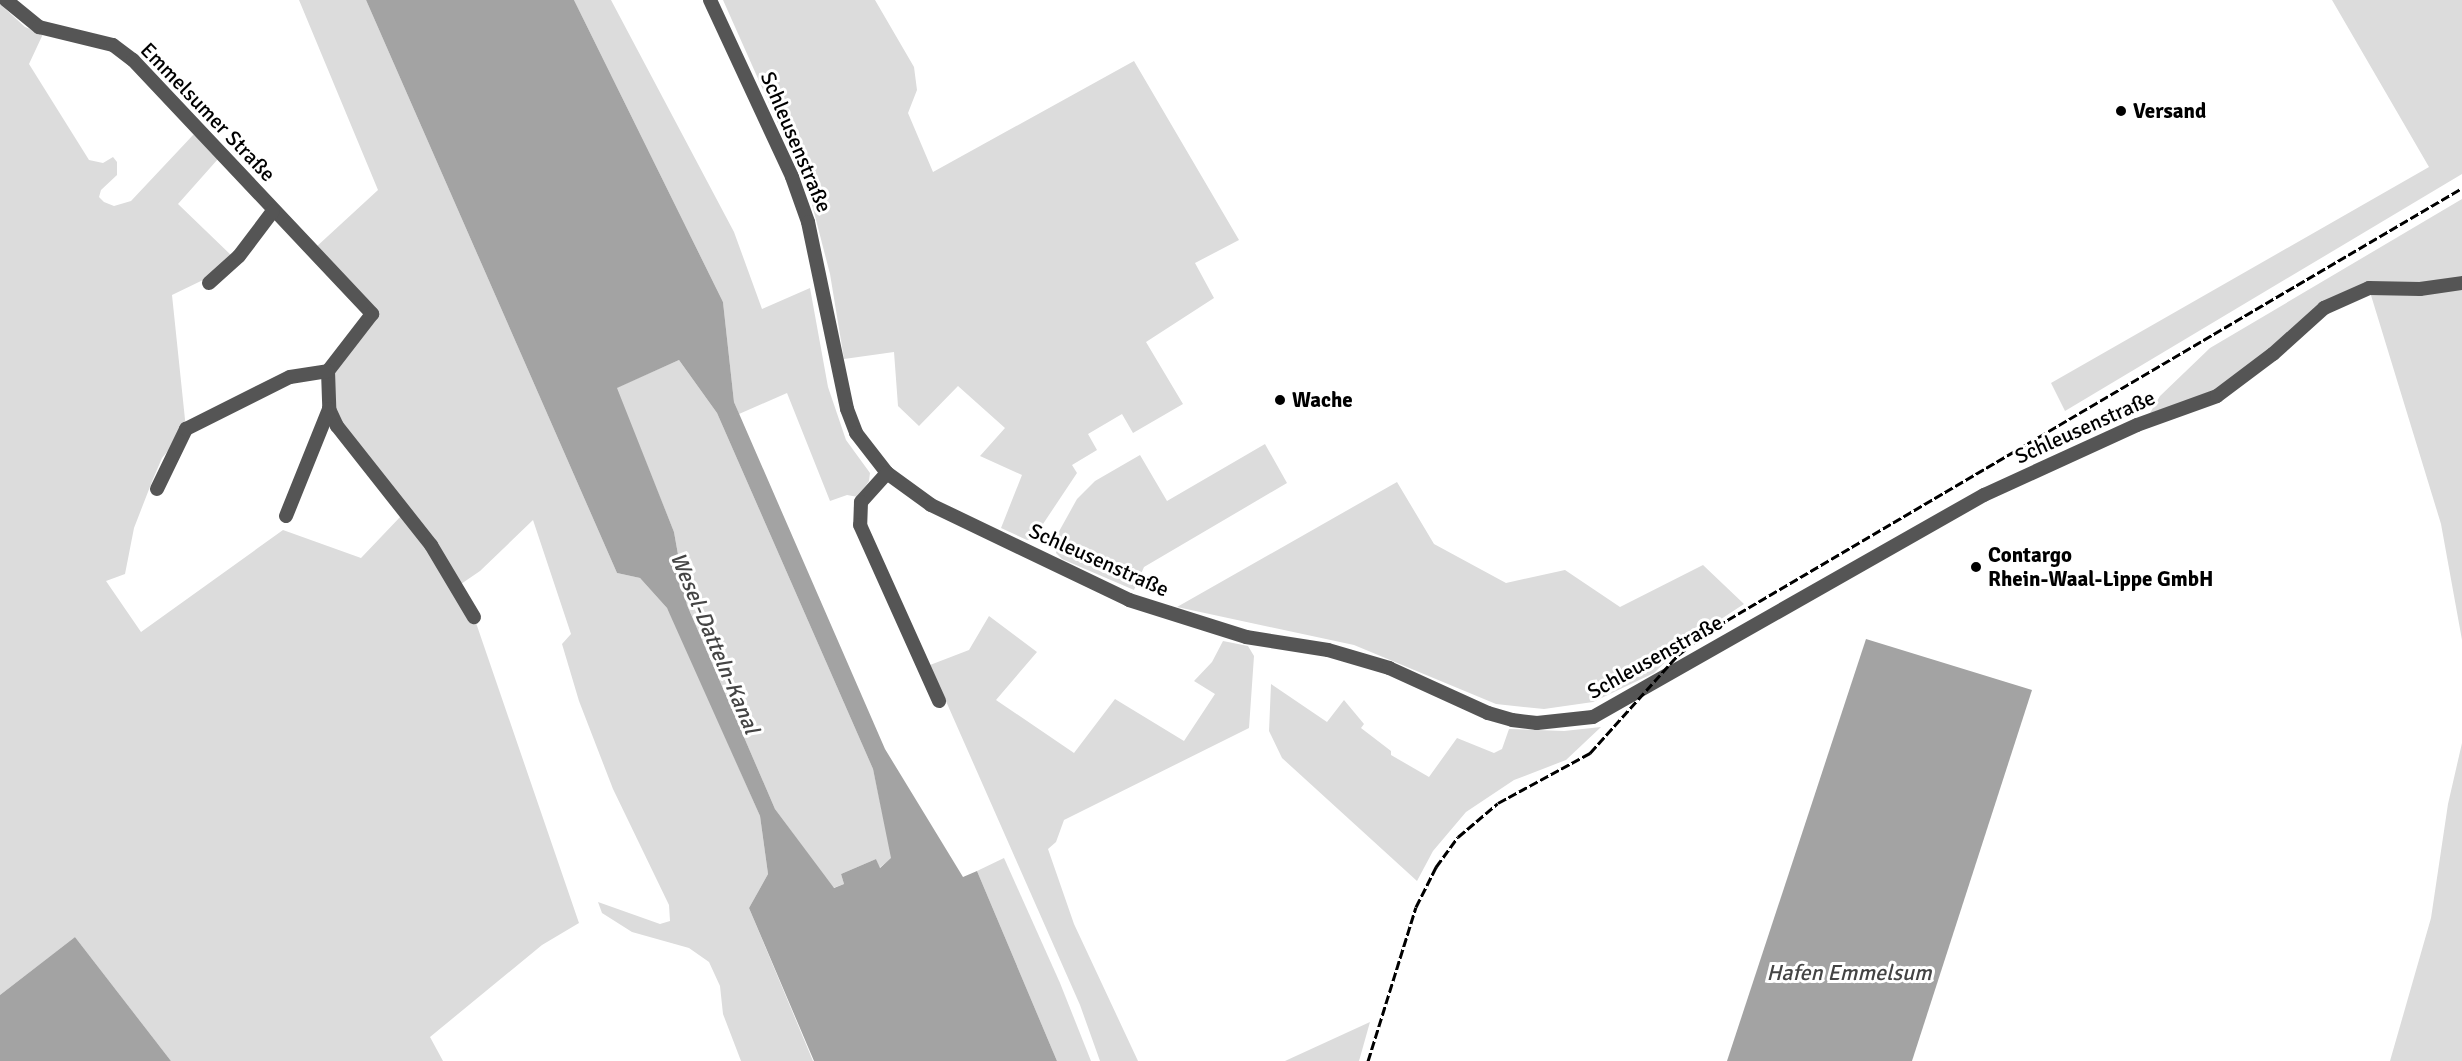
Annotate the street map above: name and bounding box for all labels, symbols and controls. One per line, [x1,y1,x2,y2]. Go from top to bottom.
street label: Emmelsumer Straße [135,37,281,187]
street label: Schleusenstraße [755,68,837,216]
place label: Versand [2133,98,2206,124]
marker: Versand [2114,104,2128,118]
street label: Schleusenstraße [2011,385,2159,469]
place label: Wache [1292,387,1353,413]
marker: Wache [1273,393,1287,407]
street label: Schleusenstraße [1025,518,1173,602]
place label: Contargo Rhein-Waal-Lippe GmbH [1988,542,2213,592]
water label: Wesel-Datteln-Kanal [665,548,765,738]
marker: Contargo Rhein-Waal-Lippe GmbH [1969,560,1983,574]
street label: Schleusenstraße [1583,609,1727,705]
water label: Hafen Emmelsum [1766,960,1932,986]

